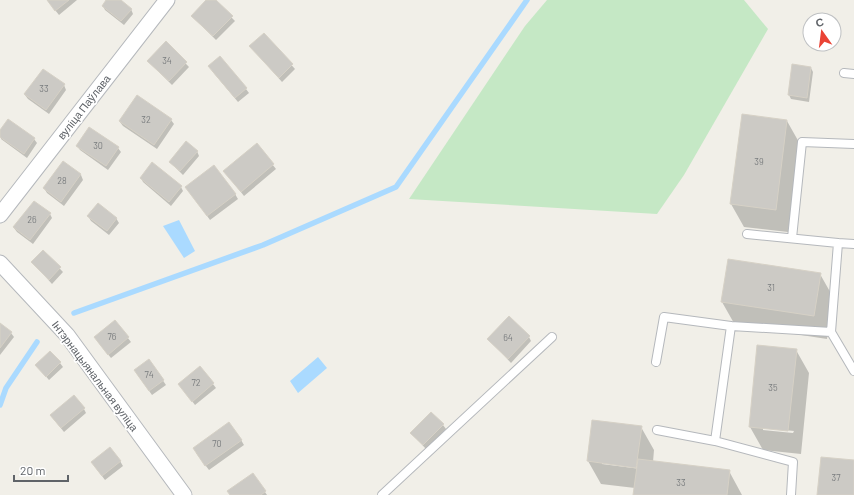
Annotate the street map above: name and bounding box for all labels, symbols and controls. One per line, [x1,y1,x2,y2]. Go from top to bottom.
north arrow [802,12,842,52]
text: С [814,15,825,29]
house number: 34 [162,55,172,66]
street label: вуліца Паўлава [54,71,113,142]
house number: 33 [39,83,49,94]
house number: 32 [141,114,151,125]
house number: 30 [93,140,103,151]
house number: 39 [754,156,764,167]
house number: 28 [57,175,67,186]
house number: 26 [27,214,37,225]
house number: 31 [767,282,775,293]
street label: Інтэрнацыянальная вуліца [50,318,142,434]
house number: 76 [108,331,117,342]
house number: 64 [503,332,513,343]
house number: 74 [144,369,154,380]
house number: 72 [191,377,201,388]
house number: 35 [768,382,778,393]
house number: 70 [212,438,222,449]
scale bar [14,457,68,483]
text: 20 m [20,463,46,477]
house number: 37 [832,472,841,483]
house number: 33 [676,477,686,488]

